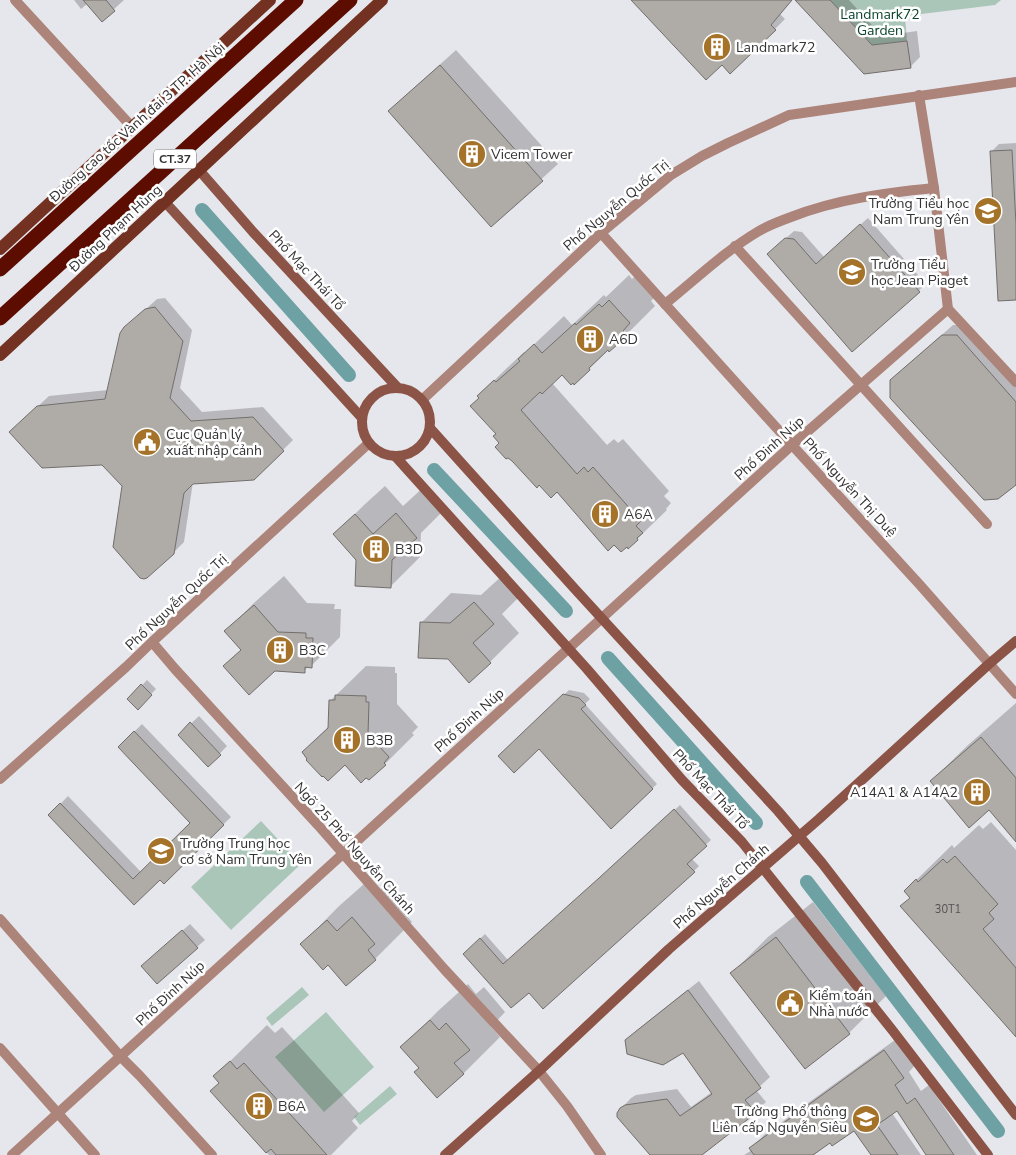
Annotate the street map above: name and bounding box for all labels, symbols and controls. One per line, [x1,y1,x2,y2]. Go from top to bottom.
park label: Landmark72 Garden [840,5,920,40]
building icon: Landmark72 [702,32,732,62]
street label: Đường cao tốc Vành đai 3 TP. Hà Nội [45,38,229,207]
place label: Landmark72 [736,38,815,57]
building icon: Vicem Tower [457,139,487,169]
place label: Vicem Tower [490,145,572,164]
road number: CT.37 [154,150,196,168]
street label: Phố Nguyễn Quốc Trị [559,155,673,255]
street label: Đường Phạm Hùng [64,180,166,277]
place label: Trường Tiểu học Nam Trung Yên [868,194,970,229]
school or university icon: Trường Tiểu học Nam Trung Yên [973,196,1003,226]
street label: Phố Mạc Thái Tổ [264,226,349,315]
place label: Trường Tiểu học Jean Piaget [871,255,968,290]
school or university icon: Trường Tiểu học Jean Piaget [837,257,867,287]
building icon: A6D [575,324,605,354]
place label: A6D [609,330,638,349]
street label: Phố Đinh Núp [730,412,808,485]
place label: Cục Quản lý xuất nhập cảnh [166,425,262,460]
public building icon: Cục Quản lý xuất nhập cảnh [132,427,162,457]
street label: Phố Nguyễn Thị Duệ [798,433,901,541]
building icon: A6A [590,499,620,529]
place label: A6A [624,505,653,524]
building icon: B3D [361,534,391,564]
place label: B3D [395,540,423,559]
street label: Phố Nguyễn Quốc Trị [121,550,231,655]
building icon: B3C [265,635,295,665]
place label: B3C [299,641,326,660]
street label: Phố Đinh Núp [430,684,508,757]
building icon: B3B [332,725,362,755]
place label: B3B [366,731,393,750]
street label: Phố Mạc Thái Tổ [668,745,753,834]
building icon: A14A1 & A14A2 [962,777,992,807]
street label: Ngõ 25 Phố Nguyễn Chánh [290,778,419,919]
place label: A14A1 & A14A2 [850,783,958,802]
place label: Trường Trung học cơ sở Nam Trung Yên [180,834,312,869]
school or university icon: Trường Trung học cơ sở Nam Trung Yên [146,836,176,866]
street label: Phố Nguyễn Chánh [669,839,773,933]
house number: 30T1 [935,902,961,917]
street label: Phố Đinh Núp [132,957,209,1030]
place label: Kiểm toán Nhà nước [809,986,872,1021]
public building icon: Kiểm toán Nhà nước [775,988,805,1018]
building icon: B6A [244,1091,274,1121]
place label: B6A [278,1097,306,1116]
place label: Trường Phổ thông Liên cấp Nguyễn Siêu [712,1102,847,1137]
school or university icon: Trường Phổ thông Liên cấp Nguyễn Siêu [851,1104,881,1134]

